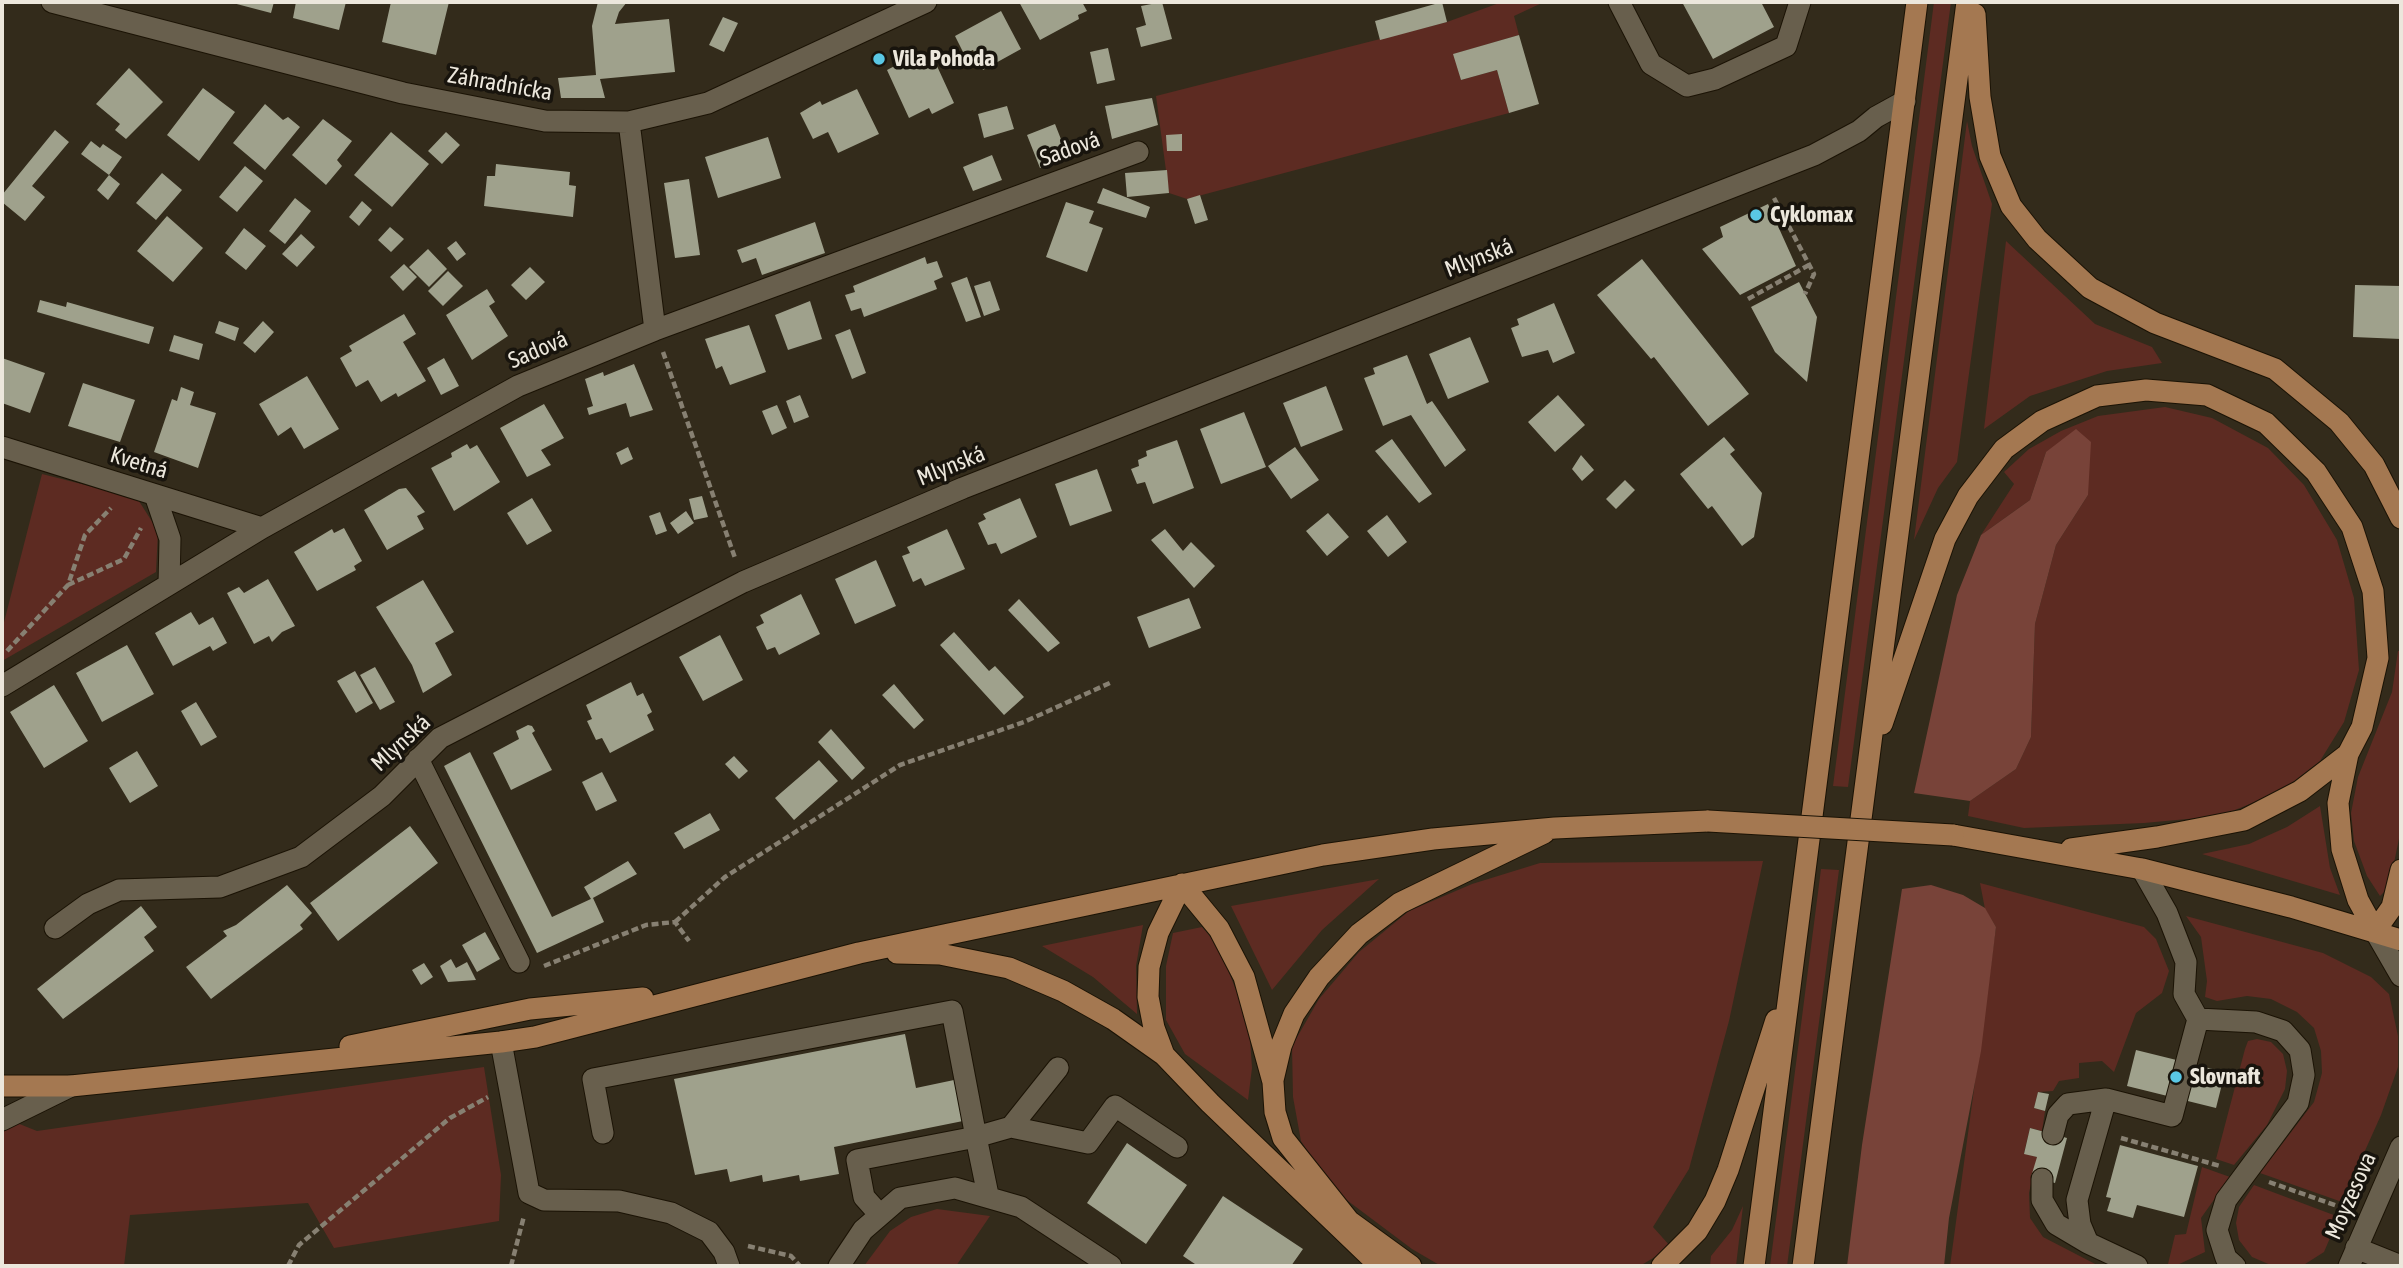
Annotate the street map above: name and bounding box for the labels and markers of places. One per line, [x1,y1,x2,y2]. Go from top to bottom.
place label: Vila Pohoda [893,45,995,73]
marker: Vila Pohoda [871,51,887,67]
place label: Cyklomax [1770,201,1853,229]
marker: Cyklomax [1748,207,1764,223]
place label: Slovnaft [2190,1063,2260,1091]
marker: Slovnaft [2168,1069,2184,1085]

